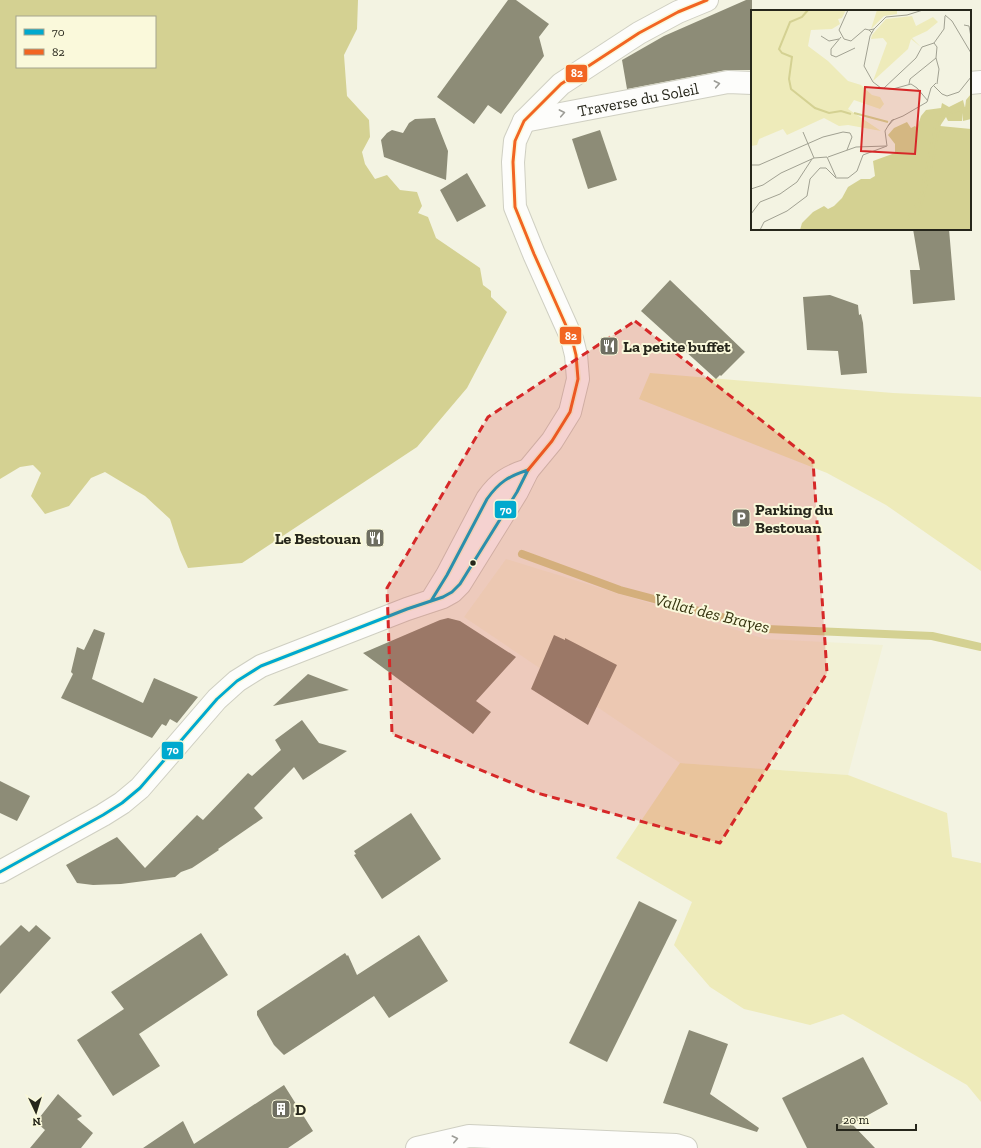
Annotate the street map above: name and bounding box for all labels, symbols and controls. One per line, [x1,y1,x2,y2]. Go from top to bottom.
inset map [751,10,971,230]
legend [16,16,156,68]
text: 70 [52,25,65,39]
text: 82 [52,45,65,59]
line badge: 82 [565,64,588,83]
text: 82 [571,67,583,80]
street label: Traverse du Soleil [576,78,700,120]
one-way arrow [714,80,720,89]
one-way arrow [559,110,565,118]
line badge: 82 [559,326,582,345]
text: 82 [565,330,577,343]
restaurant icon: La petite buffet [598,335,620,357]
place label: La petite buffet [623,337,731,356]
line badge: 70 [494,500,517,519]
place label: Parking du Bestouan [755,500,834,537]
text: 70 [500,504,512,517]
parking icon: Parking du Bestouan [730,507,752,529]
restaurant icon: Le Bestouan [364,527,386,549]
place label: Le Bestouan [275,529,362,548]
unlabelled marker [468,558,478,568]
water label: Vallat des Brayes [652,589,772,637]
line badge: 70 [161,741,184,760]
text: 70 [167,744,179,757]
north arrow [16,1092,56,1132]
building icon: D [270,1098,292,1120]
place label: D [295,1100,306,1119]
scale bar [837,1106,916,1132]
text: 20 m [843,1113,870,1127]
text: N [31,1115,41,1128]
one-way arrow [452,1136,459,1144]

